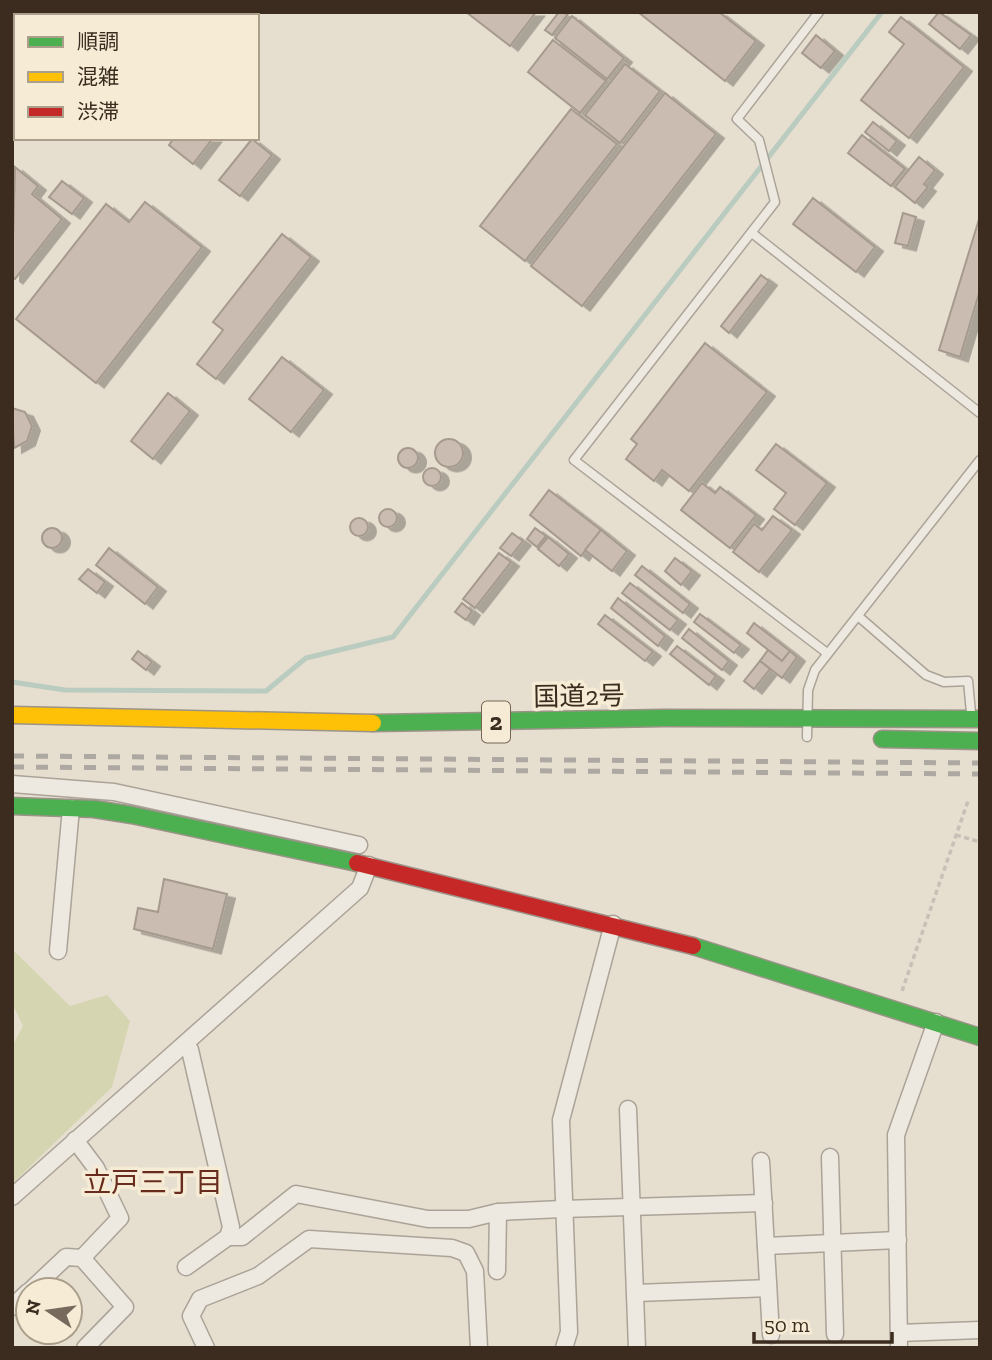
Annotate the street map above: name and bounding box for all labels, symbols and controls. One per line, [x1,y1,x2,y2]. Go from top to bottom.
legend [14,14,259,140]
text: 順調 [77,29,119,54]
text: 混雑 [77,64,119,89]
text: 渋滞 [77,99,119,124]
street label: 国道2号 [533,679,625,713]
road number: 2 [482,702,510,742]
district label: 立戸三丁目 [83,1166,223,1199]
north arrow [14,1276,84,1346]
text: N [20,1298,46,1317]
scale bar [754,1300,892,1344]
text: 50 m [764,1312,810,1337]

